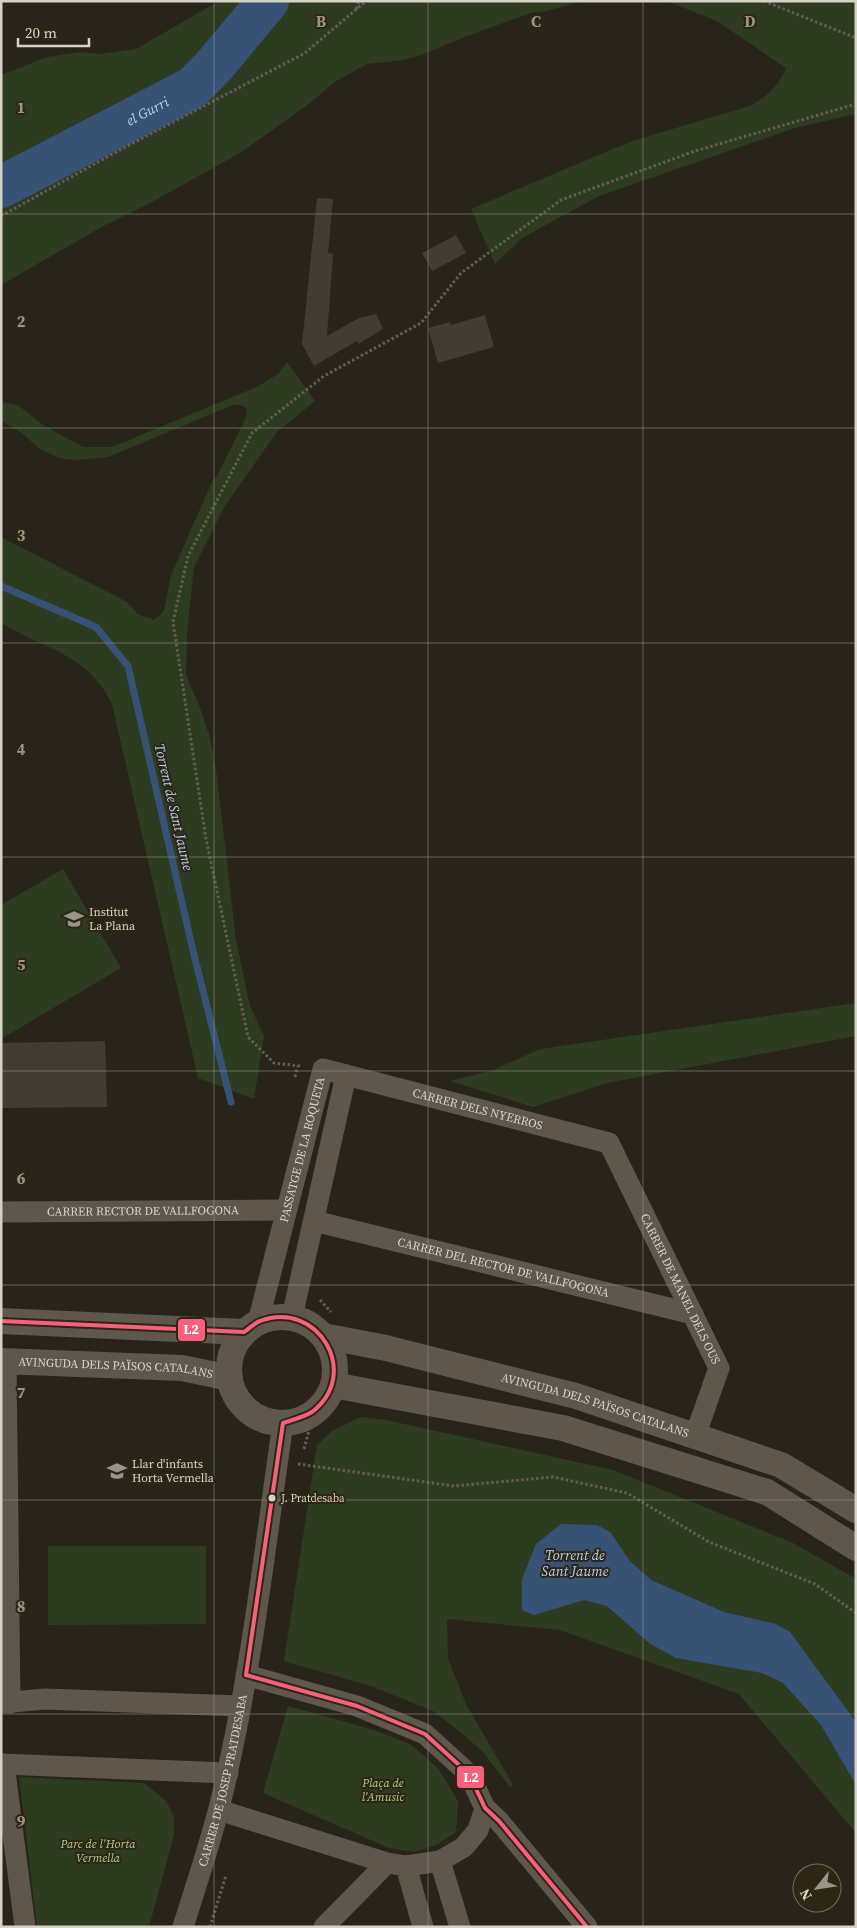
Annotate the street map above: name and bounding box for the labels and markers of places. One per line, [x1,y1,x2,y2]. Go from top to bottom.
place label: Institut La Plana [89,904,136,934]
school or university icon: Institut La Plana [63,908,85,930]
place label: Llar d'infants Horta Vermella [132,1456,215,1486]
school or university icon: Llar d'infants Horta Vermella [106,1460,128,1482]
place label: J. Pratdesaba [280,1491,345,1506]
marker: J. Pratdesaba [267,1493,277,1503]

